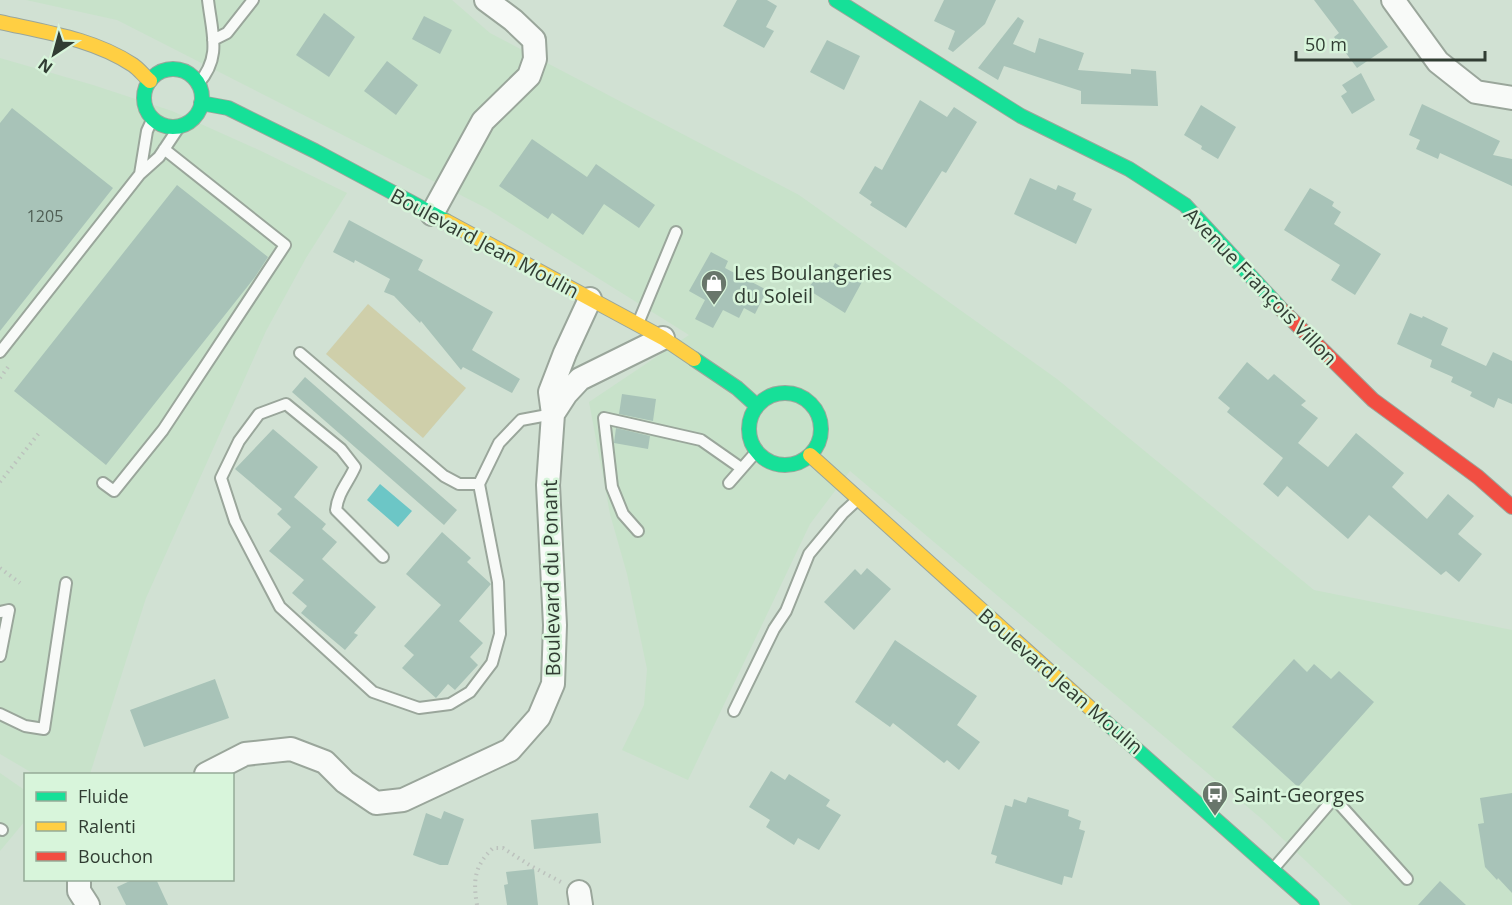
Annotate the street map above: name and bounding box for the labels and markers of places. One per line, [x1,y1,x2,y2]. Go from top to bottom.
place label: Les Boulangeries du Soleil [734,259,892,309]
shop icon: Les Boulangeries du Soleil [699,268,729,306]
bus stop icon: Saint-Georges [1200,779,1230,817]
place label: Saint-Georges [1234,781,1365,808]

